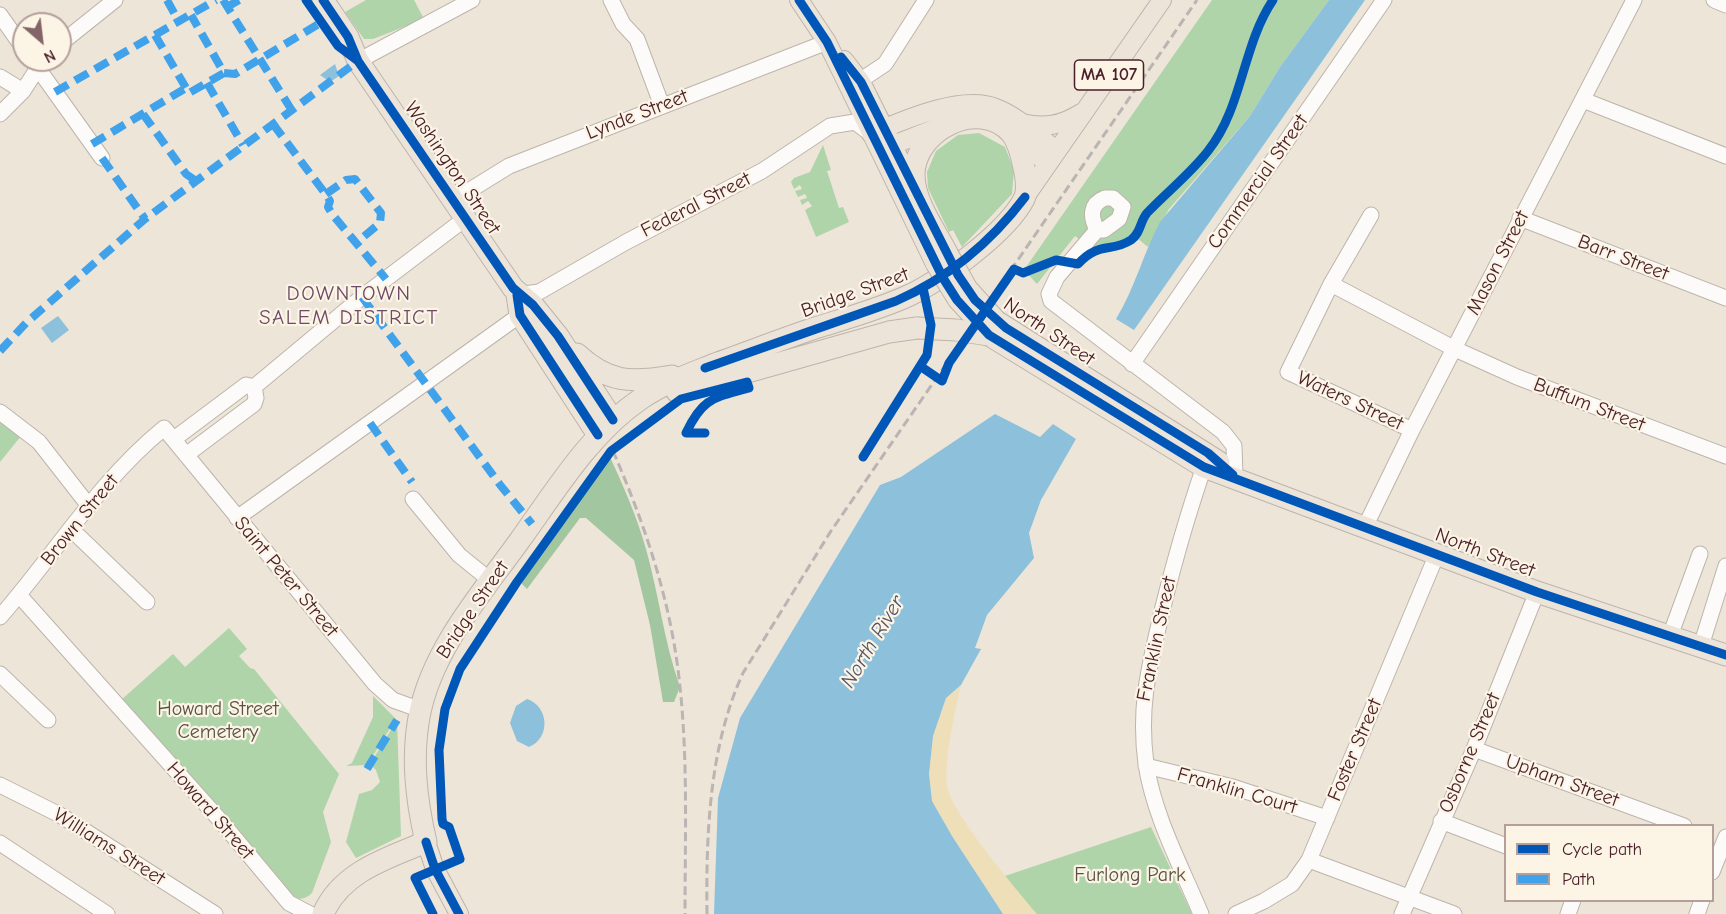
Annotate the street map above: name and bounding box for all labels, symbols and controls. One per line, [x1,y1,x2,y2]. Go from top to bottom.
north arrow [12,12,72,72]
text: N [41,46,58,67]
road number: MA 107 [1074,60,1144,90]
street label: Lynde Street [583,85,691,145]
street label: Washington Street [399,97,505,239]
street label: Commercial Street [1203,110,1313,254]
street label: Federal Street [637,167,755,243]
street label: Mason Street [1461,207,1535,319]
street label: Barr Street [1574,230,1672,286]
street label: Bridge Street [798,262,912,324]
district label: DOWNTOWN SALEM DISTRICT [259,281,439,331]
street label: North Street [999,293,1099,371]
street label: Waters Street [1293,366,1407,436]
street label: Buffum Street [1530,373,1648,437]
street label: Brown Street [36,470,124,570]
street label: Saint Peter Street [229,512,343,642]
street label: North Street [1432,523,1538,583]
street label: Bridge Street [431,557,515,663]
street label: Franklin Street [1132,574,1182,704]
water label: North River [836,591,910,693]
street label: Osborne Street [1434,689,1506,817]
street label: Foster Street [1323,695,1387,805]
park label: Howard Street Cemetery [157,697,279,744]
street label: Upham Street [1502,749,1622,813]
street label: Howard Street [161,757,259,865]
street label: Franklin Court [1174,762,1300,820]
street label: Williams Street [49,803,169,891]
legend [1504,824,1714,902]
text: Cycle path [1562,839,1642,860]
park label: Furlong Park [1074,863,1186,887]
text: Path [1562,869,1595,890]

